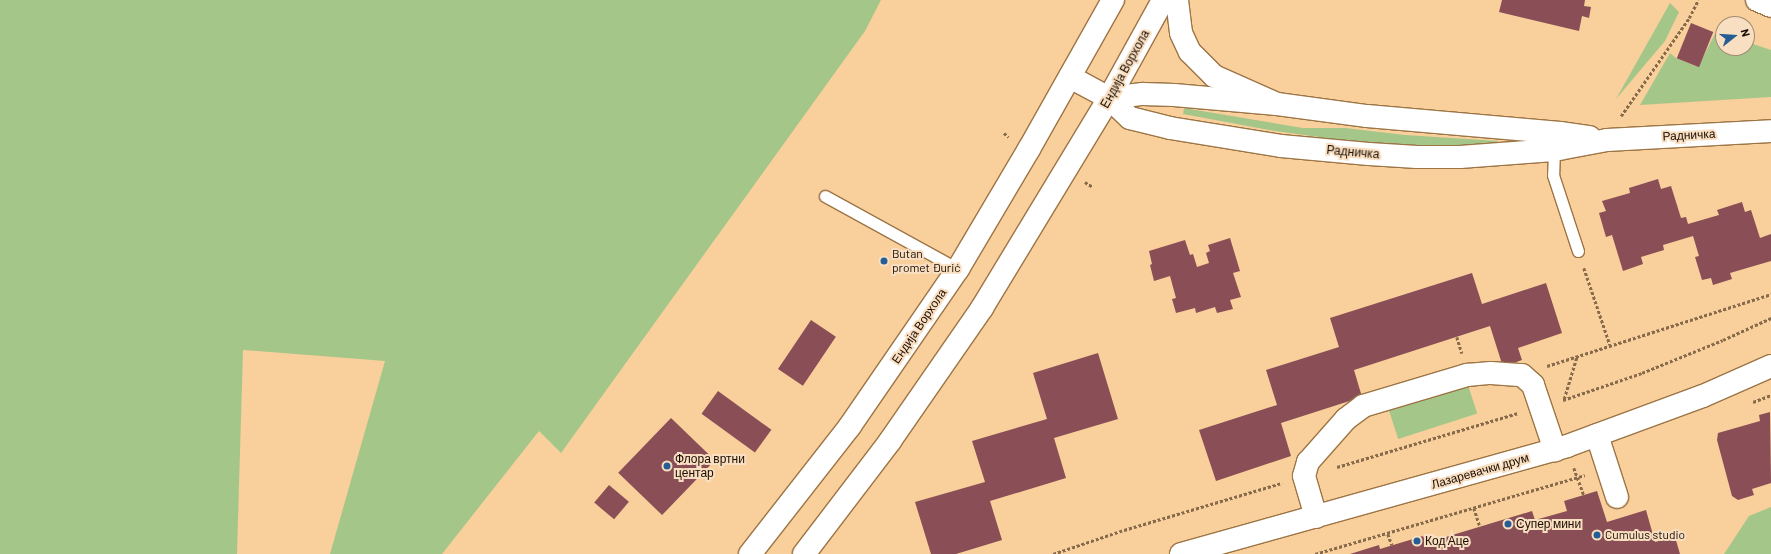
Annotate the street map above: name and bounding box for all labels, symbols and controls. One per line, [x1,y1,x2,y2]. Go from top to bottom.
north arrow [1715,16,1755,56]
street label: Ендија Ворхола [1098,27,1152,111]
text: N [1739,27,1753,38]
street label: Радничка [1662,126,1716,144]
street label: Радничка [1326,143,1380,161]
place label: Butan promet Đurić [892,247,961,275]
marker: Butan promet Đurić [879,256,889,266]
street label: Ендија Ворхола [889,286,949,366]
street label: Лазаревачки друм [1430,450,1530,492]
place label: Флора вртни центар [675,452,745,480]
marker: Флора вртни центар [662,461,672,471]
place label: Супер мини [1516,517,1581,531]
marker: Супер мини [1503,519,1513,529]
place label: Cumulus studio [1605,528,1685,542]
marker: Cumulus studio [1592,530,1602,540]
place label: Код Аце [1425,534,1469,548]
marker: Код Аце [1412,536,1422,546]

